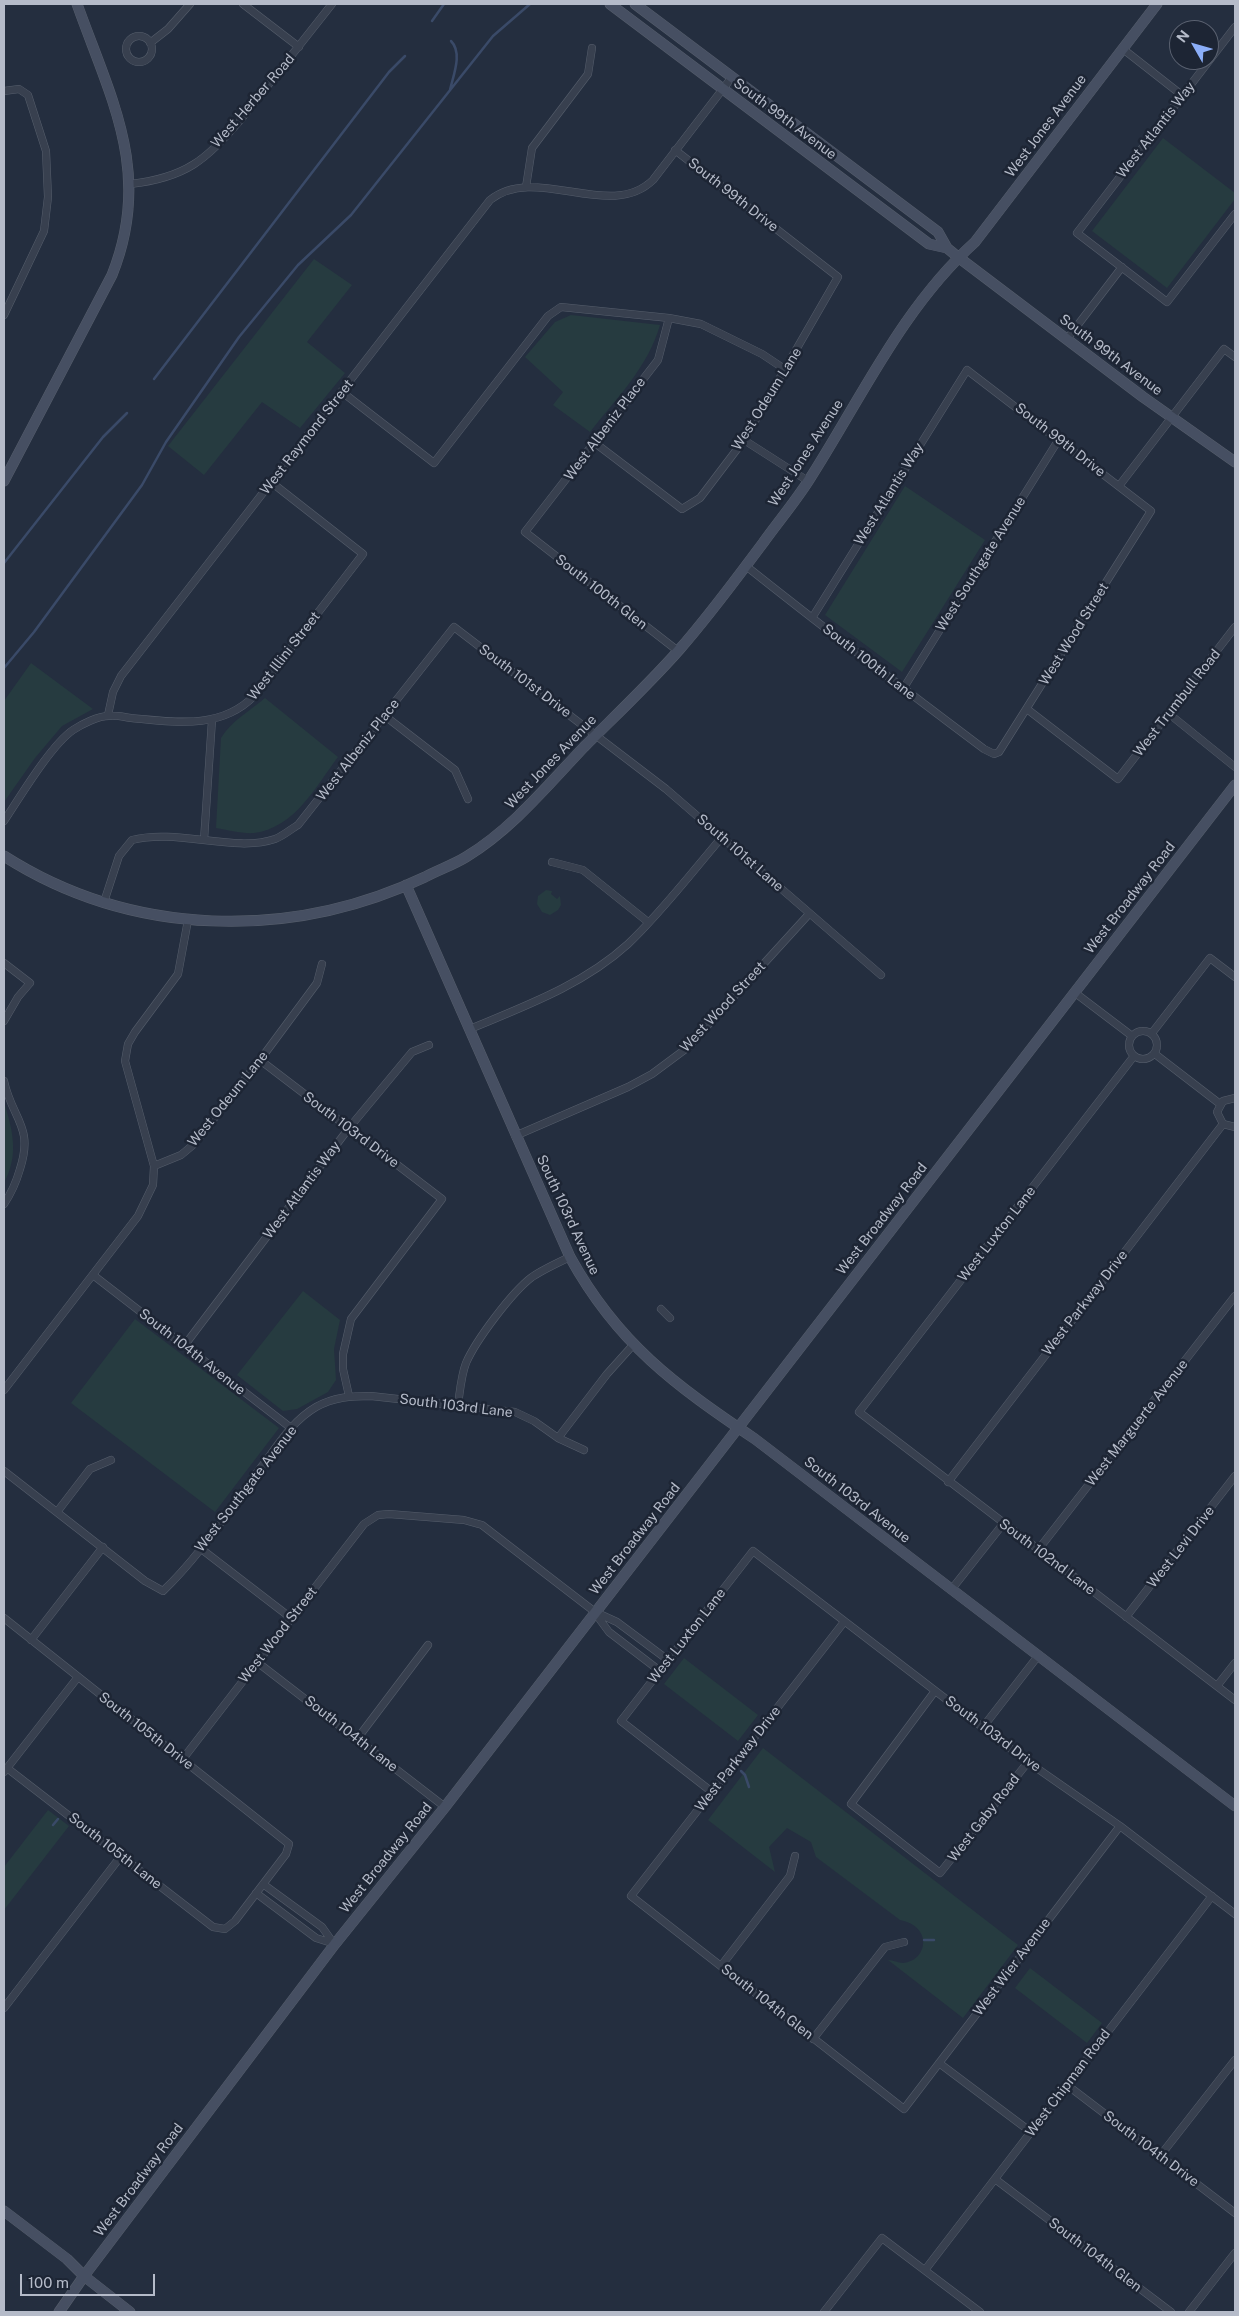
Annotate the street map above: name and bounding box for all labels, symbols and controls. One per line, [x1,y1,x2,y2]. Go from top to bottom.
north arrow [1169,20,1219,70]
text: N [1173,27,1193,46]
street label: West Herber Road [208,51,298,151]
street label: West Jones Avenue [1002,71,1090,181]
street label: South 99th Avenue [730,75,840,163]
street label: West Atlantis Way [1113,78,1199,182]
street label: South 99th Drive [684,154,782,236]
street label: South 99th Avenue [1056,311,1166,399]
street label: West Odeum Lane [729,344,805,454]
street label: West Albeniz Place [561,374,649,484]
street label: West Raymond Street [257,376,357,498]
street label: West Jones Avenue [765,396,847,510]
street label: South 99th Drive [1011,399,1109,481]
street label: West Atlantis Way [851,440,927,548]
street label: West Southgate Avenue [933,493,1029,635]
street label: South 100th Glen [552,551,650,633]
street label: West Wood Street [1036,580,1112,688]
street label: West Illini Street [244,608,324,704]
street label: South 100th Lane [819,620,919,704]
street label: South 101st Drive [475,641,575,721]
street label: West Trumbull Road [1130,646,1224,760]
street label: West Albeniz Place [313,696,403,804]
street label: West Jones Avenue [502,711,600,813]
street label: South 101st Lane [693,811,787,895]
street label: West Broadway Road [1081,839,1179,957]
street label: West Wood Street [677,958,769,1056]
street label: West Odeum Lane [184,1048,272,1150]
street label: South 103rd Drive [300,1088,402,1172]
street label: West Atlantis Way [260,1138,344,1242]
street label: South 103rd Avenue [533,1152,603,1278]
street label: West Broadway Road [833,1160,931,1278]
street label: West Luxton Lane [955,1183,1039,1285]
street label: West Parkway Drive [1039,1247,1131,1359]
street label: South 104th Avenue [135,1305,249,1399]
street label: West Marguerte Avenue [1082,1356,1192,1490]
street label: South 103rd Lane [398,1391,514,1421]
street label: West Southgate Avenue [191,1422,301,1556]
street label: South 103rd Avenue [800,1453,914,1547]
street label: West Broadway Road [586,1480,684,1598]
street label: West Levi Drive [1144,1503,1218,1591]
street label: South 102nd Lane [995,1515,1099,1599]
street label: West Wood Street [235,1584,321,1686]
street label: West Luxton Lane [645,1585,729,1687]
street label: South 105th Drive [95,1689,197,1773]
street label: South 104th Lane [301,1692,401,1776]
street label: South 103rd Drive [942,1692,1044,1776]
street label: West Parkway Drive [692,1703,784,1815]
street label: West Gaby Road [945,1771,1023,1865]
street label: West Broadway Road [336,1799,436,1917]
street label: South 105th Lane [65,1809,165,1893]
street label: West Wier Avenue [970,1915,1054,2019]
street label: South 104th Glen [718,1961,816,2043]
street label: West Chipman Road [1022,2026,1114,2140]
street label: South 104th Drive [1100,2107,1202,2191]
street label: West Broadway Road [91,2120,187,2240]
street label: South 104th Glen [1045,2214,1145,2296]
scale bar [22,2264,158,2296]
text: 100 m [28,2274,69,2291]

